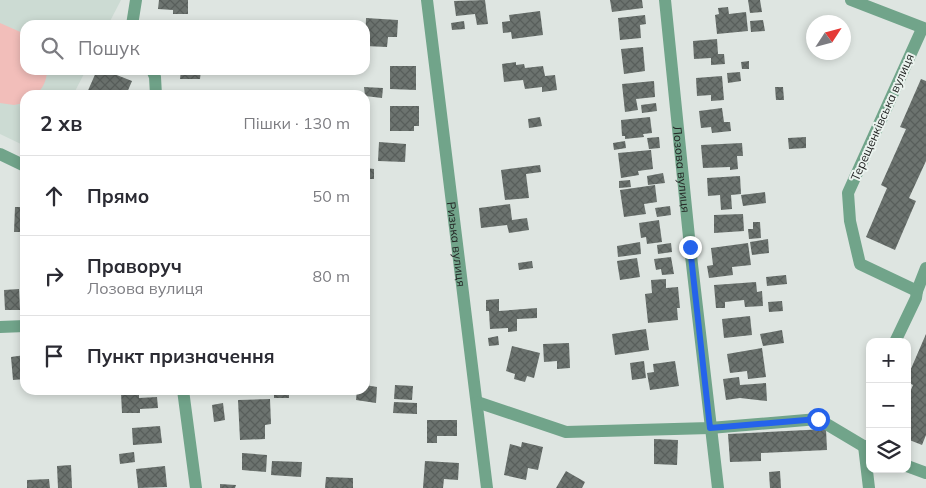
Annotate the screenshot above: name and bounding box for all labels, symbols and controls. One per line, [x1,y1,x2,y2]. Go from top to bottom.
north arrow [806,15,851,60]
search box [20,20,370,75]
icon: search [38,34,66,62]
text: Пошук [78,36,140,60]
street label: Терещенківська вулиця [847,51,917,183]
text: 2 хв [40,110,82,136]
text: Пішки · 130 m [244,113,350,133]
street label: Лозова вулиця [670,125,694,213]
icon: ahead [40,182,68,210]
text: Прямо [87,184,149,208]
text: 50 m [313,186,350,206]
street label: Ризька вулиця [444,201,470,287]
route end [679,236,702,259]
text: Праворуч [87,254,182,278]
icon: right [40,262,68,290]
text: 80 m [313,266,350,286]
text: Лозова вулиця [87,278,203,298]
map controls [866,338,911,473]
button: + [866,338,911,383]
icon: arrive [40,342,68,370]
text: Пункт призначення [87,344,275,368]
button: − [866,383,911,428]
route start [807,408,830,431]
button: layers [866,428,911,473]

